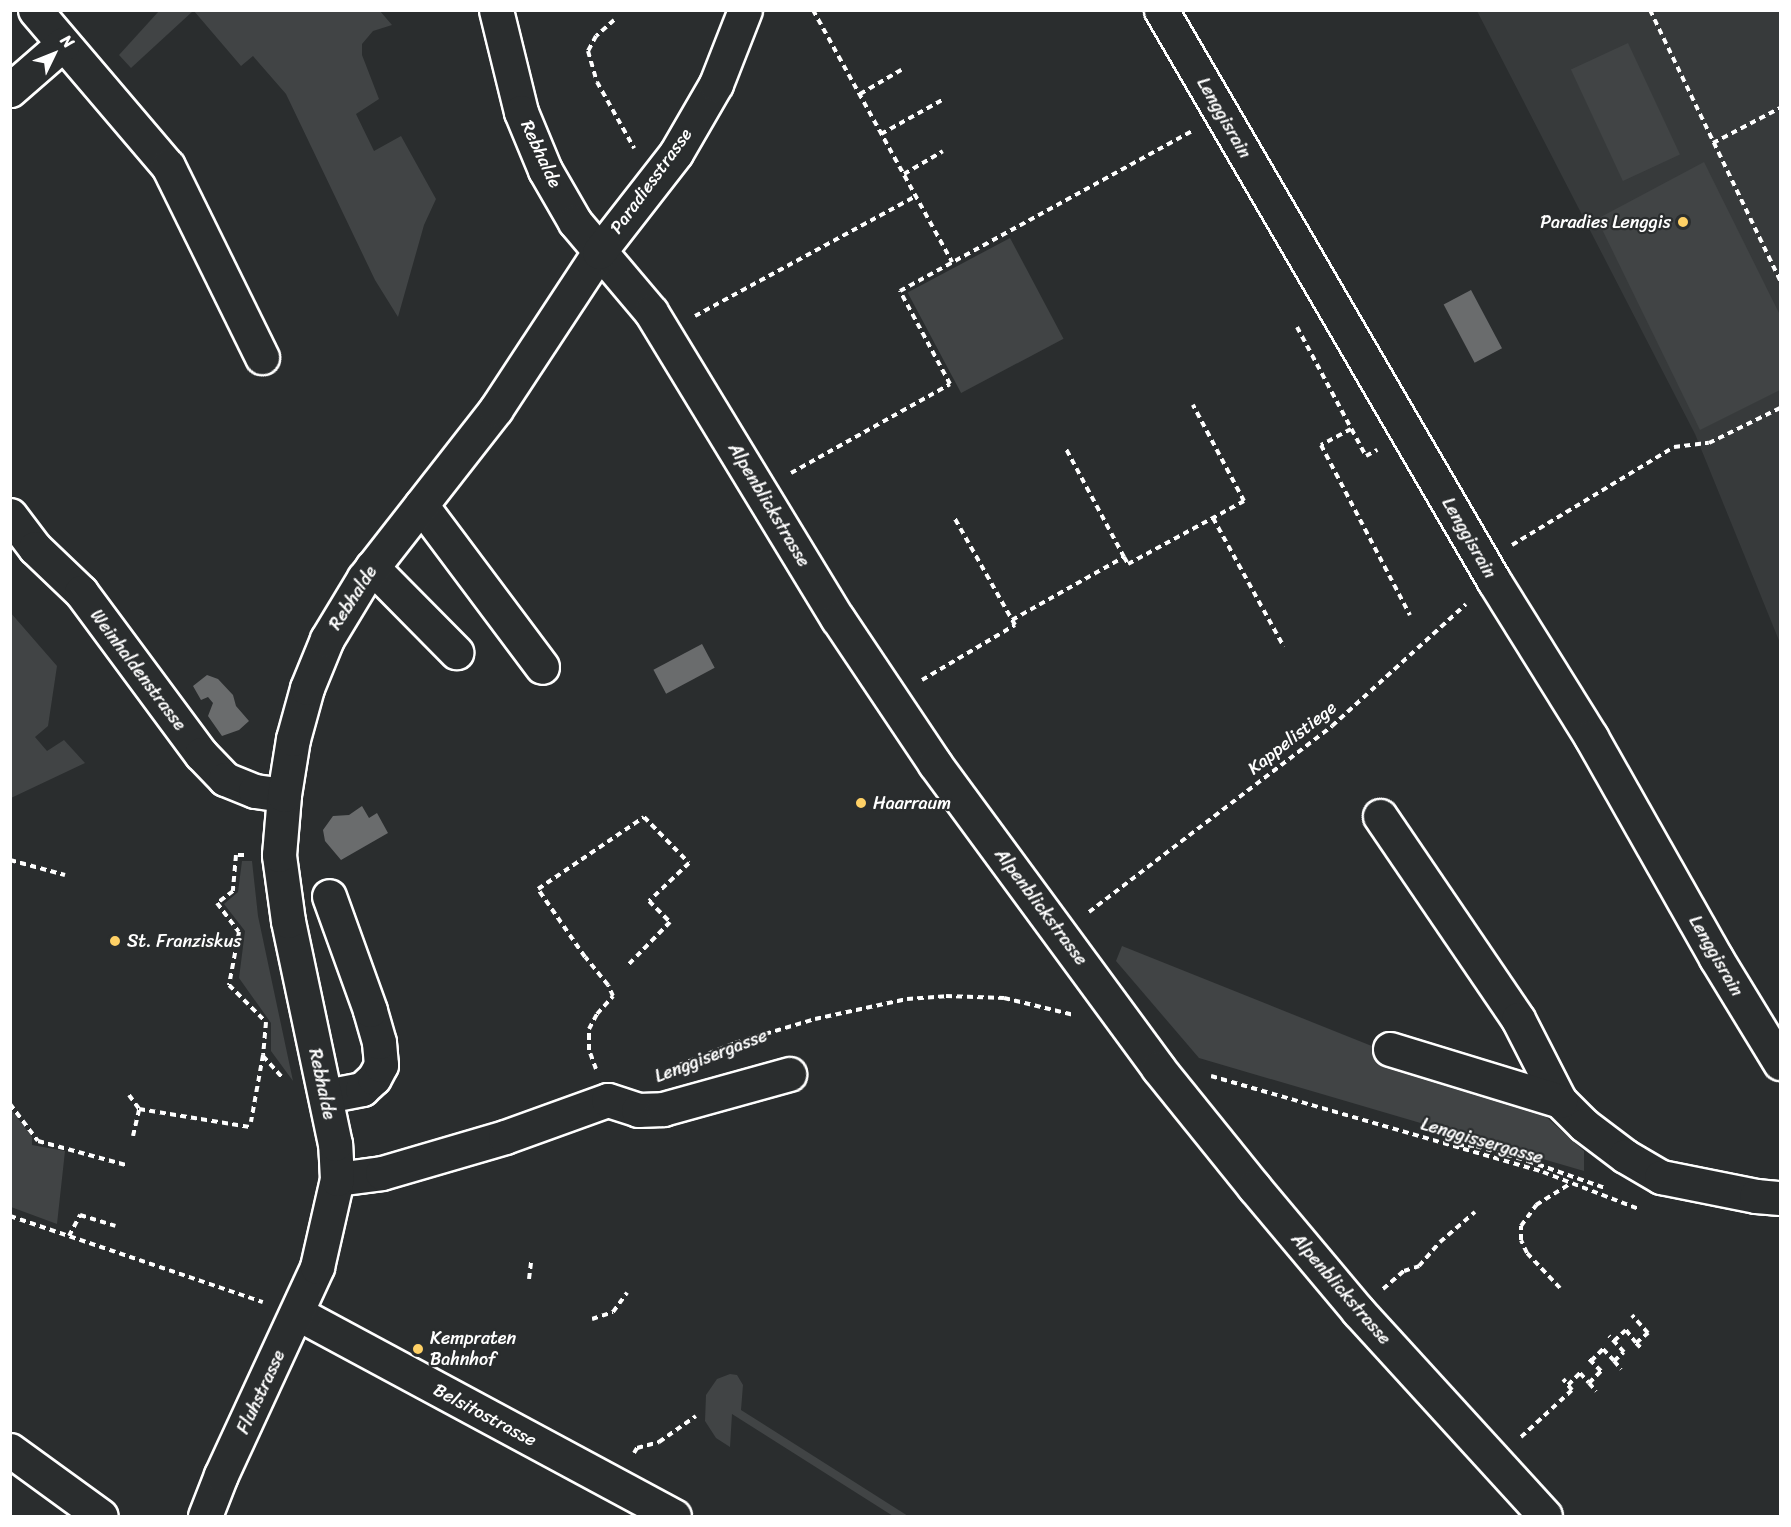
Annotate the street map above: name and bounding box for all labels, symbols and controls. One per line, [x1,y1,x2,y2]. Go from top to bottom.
north arrow [24,24,84,84]
text: N [53,27,82,55]
street label: Lenggisrain [1192,74,1256,162]
street label: Rebhalde [516,117,566,191]
street label: Paradiesstrasse [605,124,697,238]
place label: Paradies Lenggis [1540,211,1671,233]
marker: Paradies Lenggis [1676,215,1690,229]
street label: Alpenblickstrasse [723,439,815,571]
street label: Lenggisrain [1437,494,1501,582]
street label: Rebhalde [324,562,382,634]
street label: Weinhaldenstrasse [85,605,191,735]
street label: Kappelistiege [1243,697,1341,779]
place label: Haarraum [873,792,951,814]
marker: Haarraum [854,796,868,810]
street label: Alpenblickstrasse [990,844,1092,970]
street label: Lenggisrain [1684,912,1748,1000]
place label: St. Franziskus [127,930,241,952]
marker: St. Franziskus [108,934,122,948]
street label: Lenggisergasse [652,1025,770,1087]
street label: Rebhalde [304,1047,340,1121]
street label: Lenggissergasse [1418,1113,1546,1169]
street label: Alpenblickstrasse [1287,1229,1395,1349]
place label: Kempraten Bahnhof [430,1328,516,1370]
marker: Kempraten Bahnhof [411,1342,425,1356]
street label: Fluhstrasse [232,1347,290,1437]
street label: Belsitostrasse [430,1379,540,1451]

